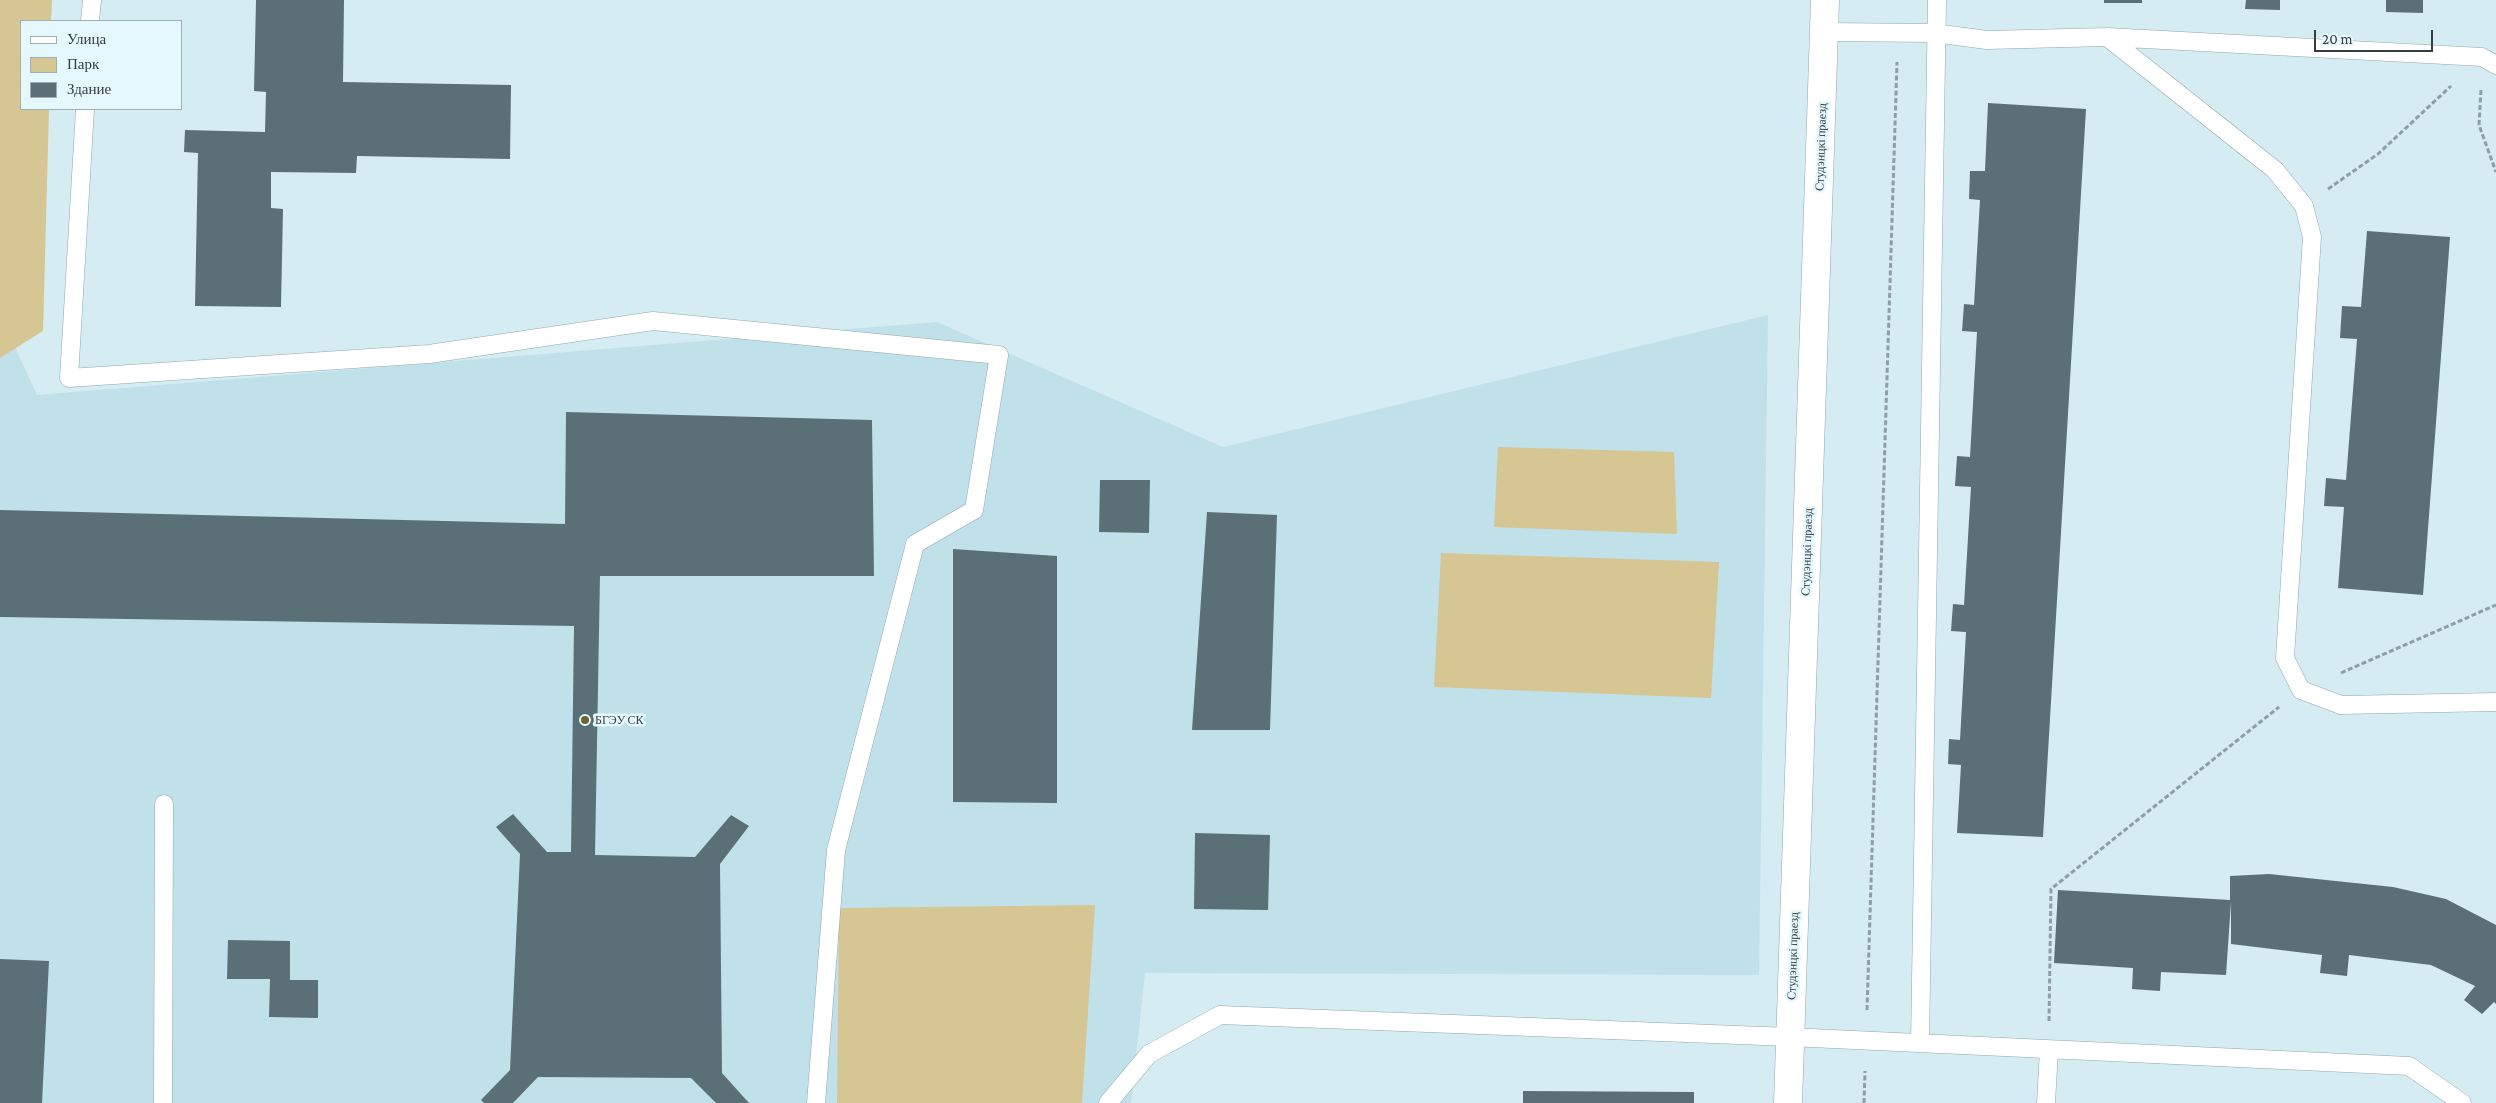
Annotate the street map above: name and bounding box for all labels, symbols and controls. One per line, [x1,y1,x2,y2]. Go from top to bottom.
legend [20,20,182,110]
scale bar [2316,20,2435,52]
text: Улица [67,31,106,47]
text: 20 m [2322,31,2353,47]
text: Парк [67,56,99,72]
text: Здание [67,81,111,97]
street label: Студэнцкі праезд [1812,103,1830,191]
street label: Студэнцкі праезд [1798,508,1816,596]
place label: БГЭУ СК [595,713,644,727]
marker: БГЭУ СК [579,714,591,726]
street label: Студэнцкі праезд [1784,912,1802,1000]

